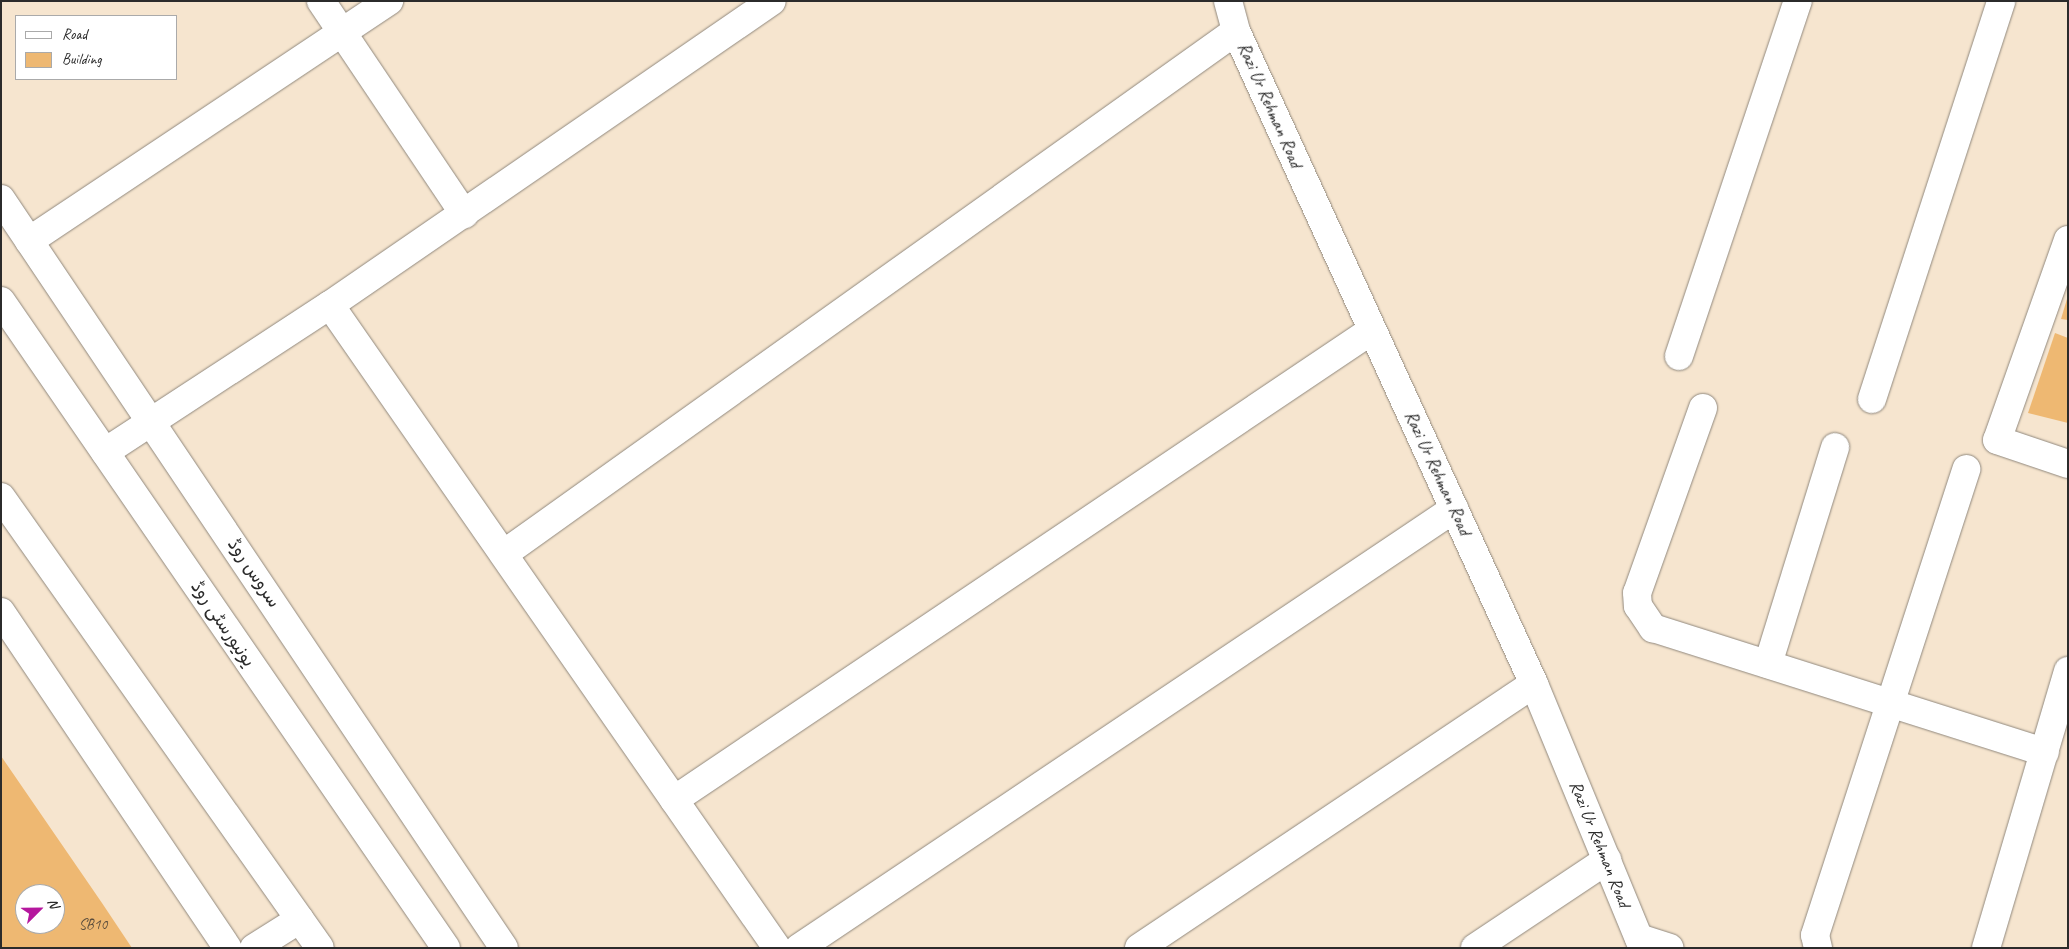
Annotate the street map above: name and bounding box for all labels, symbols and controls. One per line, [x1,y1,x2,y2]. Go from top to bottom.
legend [15,15,178,80]
text: Road [62,25,87,44]
street label: Razi Ur Rehman Road [1233,39,1307,171]
text: Building [62,50,101,69]
street label: Razi Ur Rehman Road [1400,407,1476,539]
street label: سروس روڈ [223,534,285,612]
street label: یونیورسٹی روڈ [186,577,260,671]
street label: Razi Ur Rehman Road [1565,777,1635,911]
north arrow [15,884,65,934]
text: N [44,896,63,911]
house number: SB10 [79,916,107,934]

